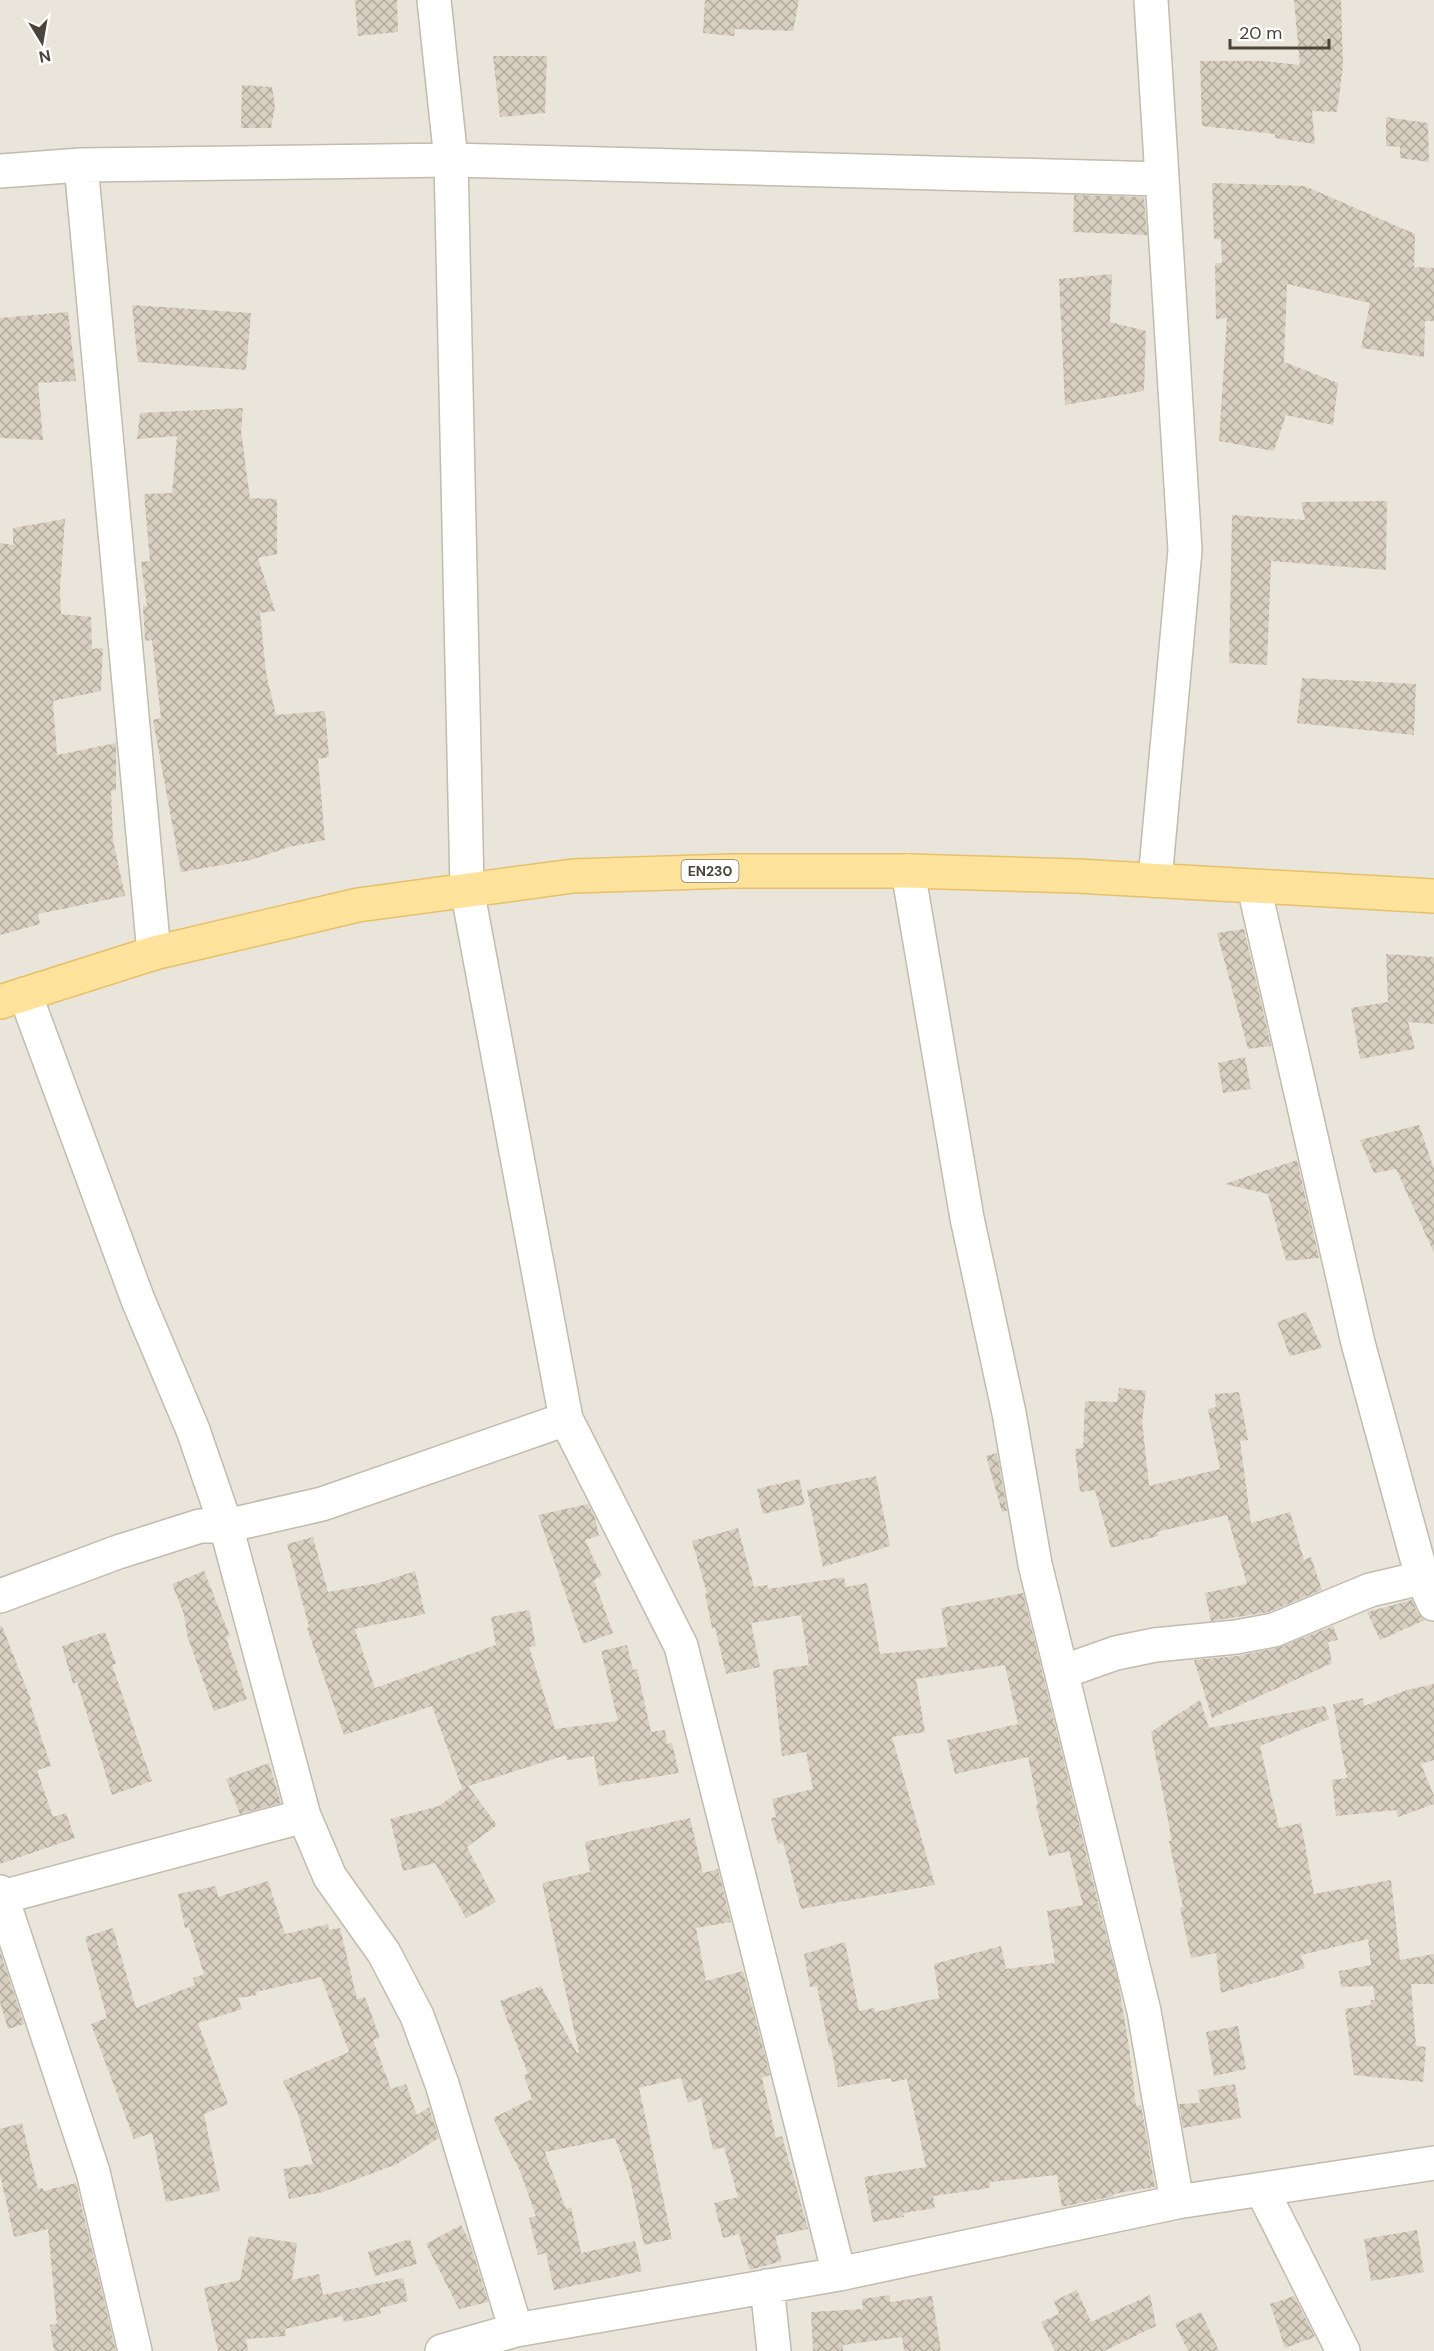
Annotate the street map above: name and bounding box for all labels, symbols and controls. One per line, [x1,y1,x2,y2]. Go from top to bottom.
north arrow [12,12,72,72]
scale bar [1230,12,1329,50]
text: 20 m [1239,21,1282,45]
text: N [37,45,52,68]
road number: EN230 [682,860,738,882]

